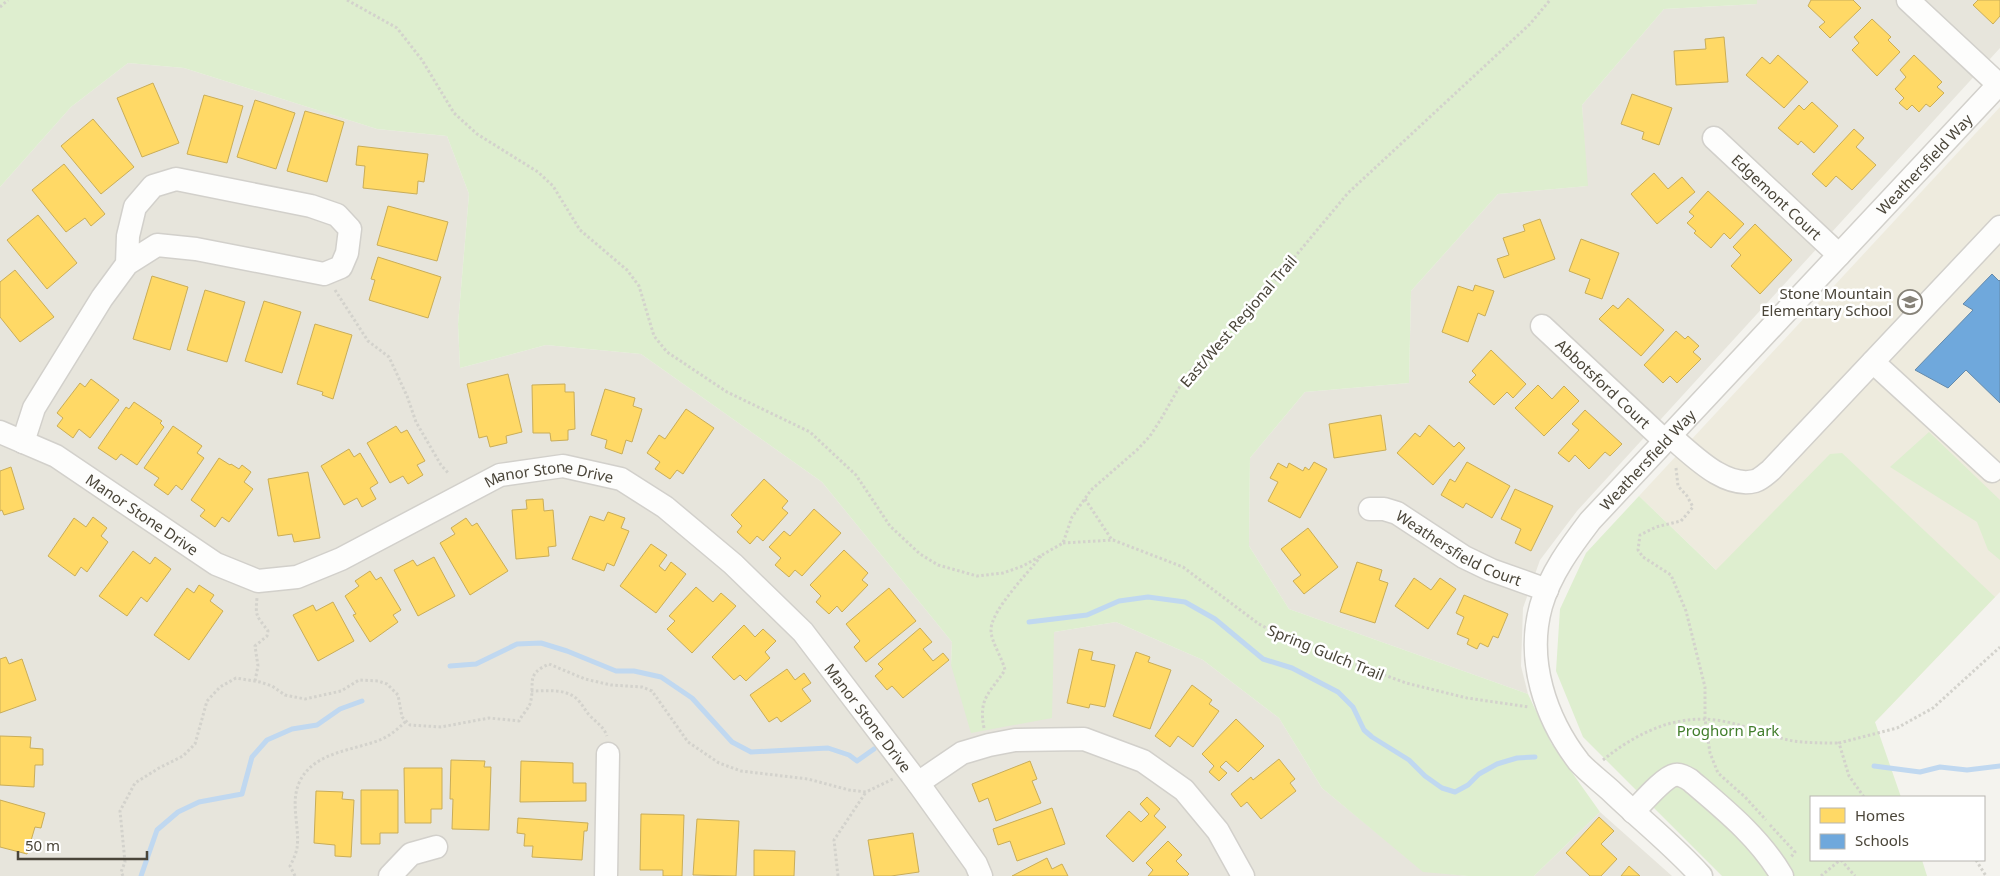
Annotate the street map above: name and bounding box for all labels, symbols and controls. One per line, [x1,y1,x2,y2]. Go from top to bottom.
street label: Weathersfield Way [1872,109,1977,219]
street label: Edgemont Court [1727,150,1827,244]
street label: East/West Regional Trail [1175,251,1301,391]
place label: Stone Mountain Elementary School [1761,283,1892,320]
school or university icon: Stone Mountain Elementary School [1897,289,1923,315]
street label: Abbotsford Court [1552,334,1655,433]
street label: Weathersfield Way [1595,405,1700,514]
street label: Manor Stone Drive [480,456,615,492]
street label: Manor Stone Drive [82,469,203,559]
street label: Weathersfield Court [1392,505,1525,590]
street label: Spring Gulch Trail [1265,620,1387,684]
street label: Manor Stone Drive [820,659,916,776]
park label: Proghorn Park [1677,720,1779,740]
legend [1810,796,1985,861]
text: Homes [1855,805,1905,825]
scale bar [18,828,146,860]
text: Schools [1855,830,1909,850]
text: 50 m [25,835,60,855]

